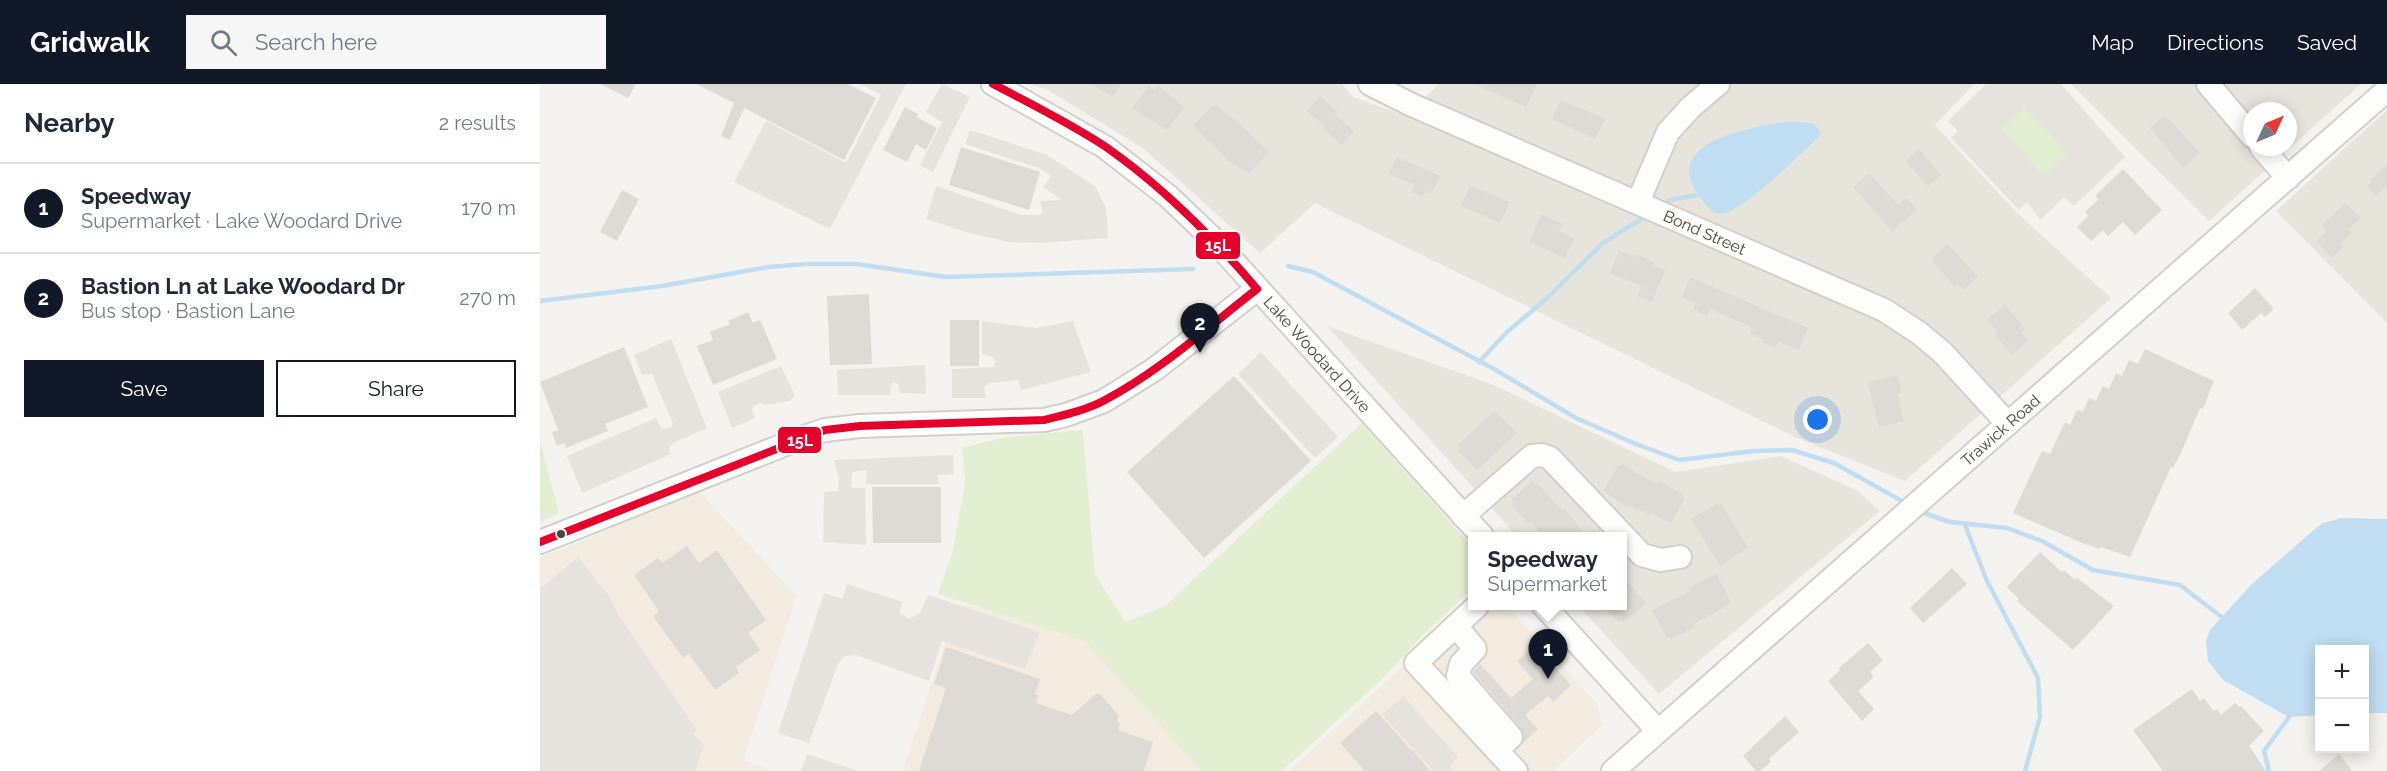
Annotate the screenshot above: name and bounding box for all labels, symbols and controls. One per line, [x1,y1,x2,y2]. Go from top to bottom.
search box [186,15,606,69]
text: Gridwalk [30,26,150,59]
icon: search [207,26,240,59]
text: Search here [255,29,377,55]
text: Map [2091,30,2134,55]
text: Directions [2167,30,2264,55]
text: Saved [2297,30,2357,55]
north arrow [2243,102,2297,156]
text: Nearby [24,108,114,138]
text: 2 results [439,111,516,135]
text: Speedway [81,183,191,209]
text: 1 [39,196,48,220]
text: 170 m [461,196,516,220]
street label: Bond Street [1660,206,1749,259]
text: Supermarket · Lake Woodard Drive [81,209,402,233]
line badge: 15L [1195,231,1241,260]
text: 15L [1205,236,1232,255]
text: Bastion Ln at Lake Woodard Dr [81,273,405,299]
text: 2 [38,286,49,310]
text: 270 m [459,286,516,310]
street label: Lake Woodard Drive [1260,293,1374,417]
text: Bus stop · Bastion Lane [81,299,295,323]
pin: 2 [1180,304,1220,353]
button: Save [24,360,264,417]
button: Share [276,360,516,417]
street label: Trawick Road [1957,391,2044,470]
your location [1803,405,1832,434]
line badge: 15L [777,426,822,454]
text: 15L [787,431,814,450]
unlabelled marker [555,528,567,540]
popup [1468,532,1627,610]
text: Speedway [1488,546,1598,572]
text: Supermarket [1488,572,1607,596]
pin: 1 [1528,630,1568,679]
map controls [2315,645,2369,753]
button: + [2315,645,2369,699]
button: − [2315,699,2369,753]

